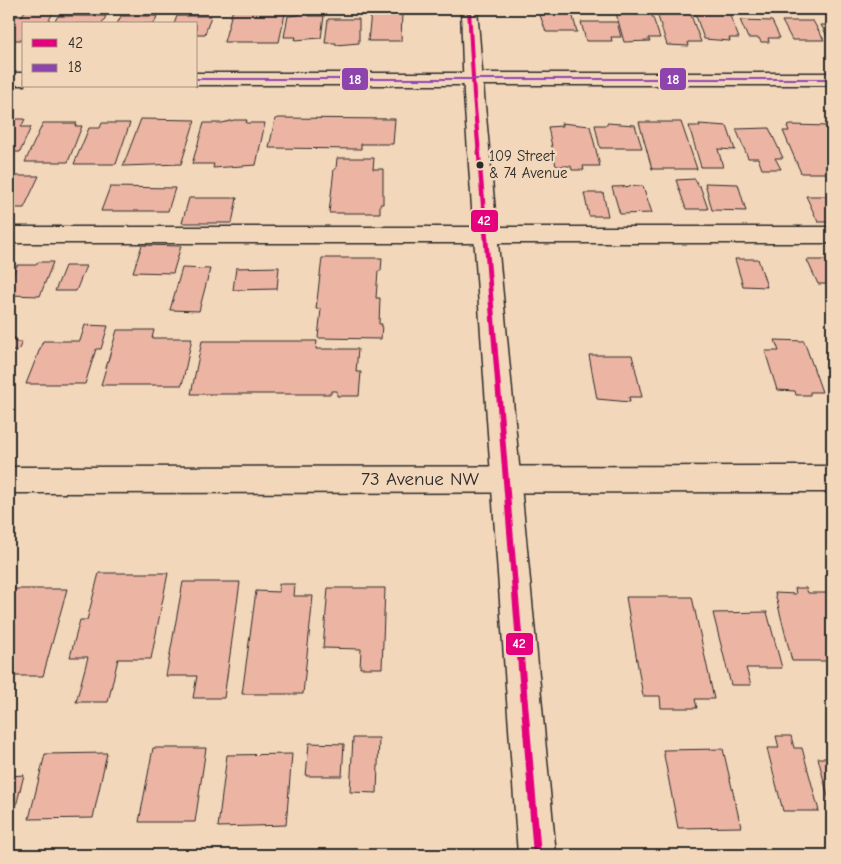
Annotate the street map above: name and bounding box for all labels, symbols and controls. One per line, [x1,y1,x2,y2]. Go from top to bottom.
legend [22,22,198,88]
text: 42 [68,34,83,52]
text: 18 [68,58,82,76]
line badge: 18 [341,67,369,91]
line badge: 18 [659,67,687,91]
text: 18 [349,71,361,88]
text: 18 [667,71,679,88]
place label: 109 Street & 74 Avenue [489,147,568,182]
marker: 109 Street & 74 Avenue [475,160,485,170]
line badge: 42 [470,209,499,233]
text: 42 [477,212,491,229]
street label: 73 Avenue NW [361,468,480,490]
line badge: 42 [505,632,534,656]
text: 42 [512,635,526,652]

